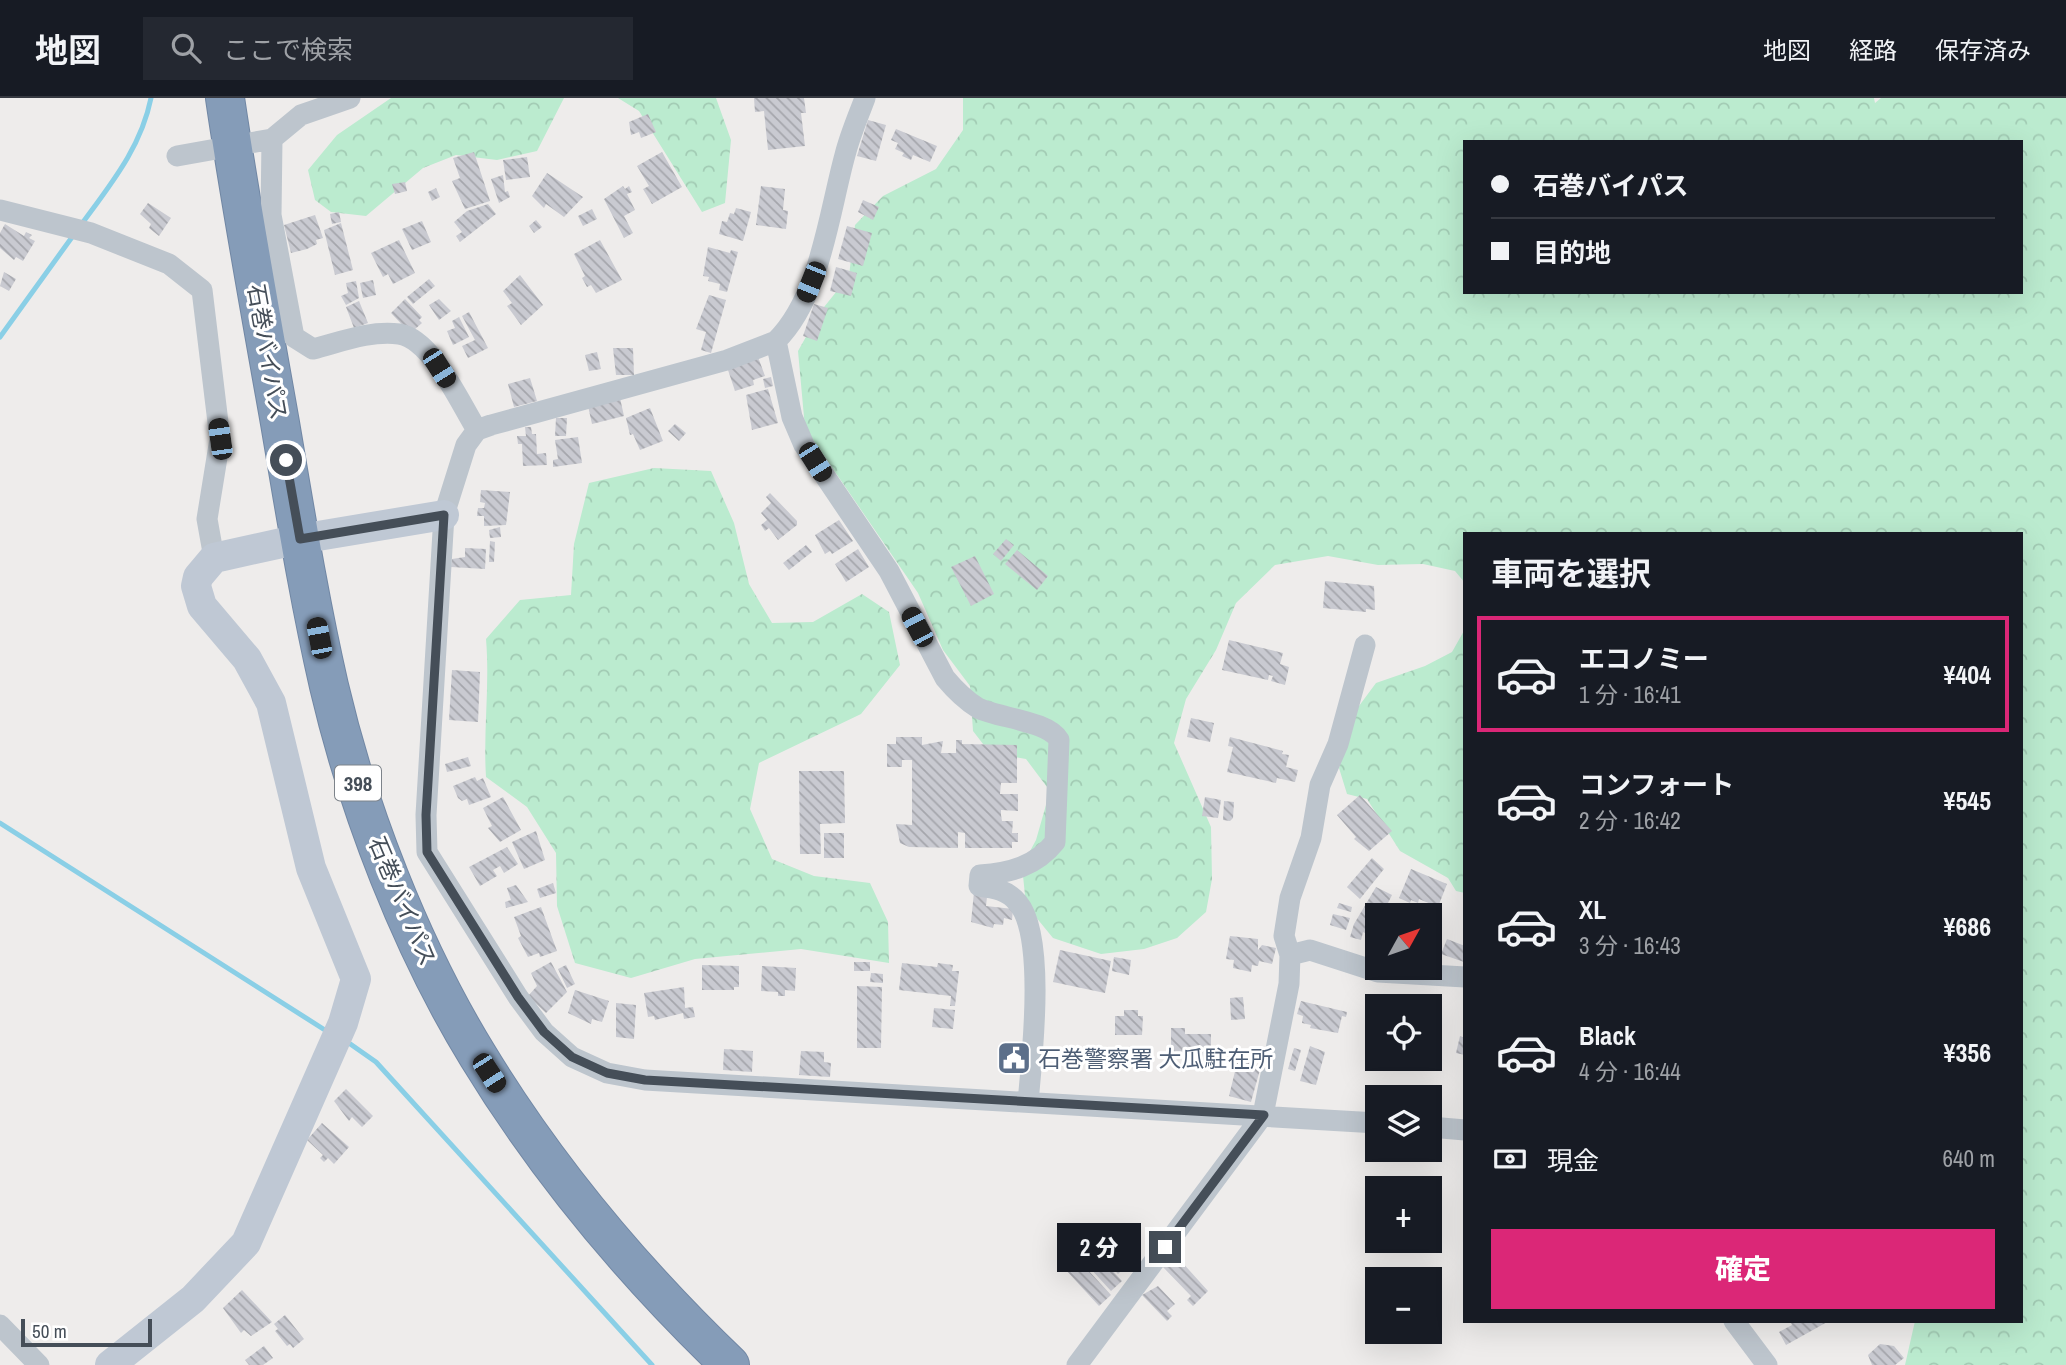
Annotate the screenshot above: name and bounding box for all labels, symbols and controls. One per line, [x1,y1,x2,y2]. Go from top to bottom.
search box [143,17,633,80]
text: 地図 [35,28,101,72]
icon: search [167,29,205,67]
text: ここで検索 [223,32,353,67]
text: 地図 [1763,34,1811,66]
text: 経路 [1849,34,1897,66]
text: 保存済み [1935,34,2031,66]
text: 石巻バイパス [1533,168,1688,203]
text: 目的地 [1533,235,1611,270]
car [794,259,829,305]
street label: 石巻バイパス [241,282,295,422]
car [419,345,460,391]
car [207,417,234,461]
car [795,439,836,485]
route start [270,444,302,476]
text: 車両を選択 [1491,552,1651,595]
car [898,604,937,650]
car [305,615,334,661]
text: エコノミー [1579,641,1709,676]
icon: car [1495,643,1558,706]
text: ¥404 [1944,657,1991,692]
text: 1 分 · 16:41 [1579,679,1681,710]
road number: 398 [335,766,381,800]
text: コンフォート [1579,767,1734,802]
icon: car [1495,769,1558,832]
text: ¥545 [1944,783,1991,818]
text: 2 分 · 16:42 [1579,805,1681,836]
street label: 石巻バイパス [362,832,444,970]
text: XL [1579,892,1606,927]
icon: car [1495,895,1558,958]
north arrow [1365,903,1442,980]
map controls [1365,903,1442,1344]
text: ¥686 [1944,909,1991,944]
text: 3 分 · 16:43 [1579,930,1681,961]
button: locate [1365,994,1442,1071]
text: Black [1579,1018,1636,1053]
icon: car [1495,1021,1558,1084]
text: ¥356 [1944,1035,1991,1070]
public building icon: 石巻警察署 大瓜駐在所 [995,1039,1033,1077]
place label: 石巻警察署 大瓜駐在所 [1038,1043,1273,1074]
car [469,1050,510,1096]
text: 4 分 · 16:44 [1579,1056,1681,1087]
button: layers [1365,1085,1442,1162]
icon: cash [1491,1140,1529,1178]
text: 現金 [1547,1143,1599,1178]
text: 640 m [1943,1143,1995,1174]
button: + [1365,1176,1442,1253]
callout: 2 分 [1056,1222,1140,1272]
button: 確定 [1491,1229,1995,1309]
route end [1149,1231,1181,1263]
text: 2 分 [1080,1232,1118,1263]
button: − [1365,1267,1442,1344]
scale bar [21,1316,152,1348]
text: 50 m [32,1318,67,1344]

